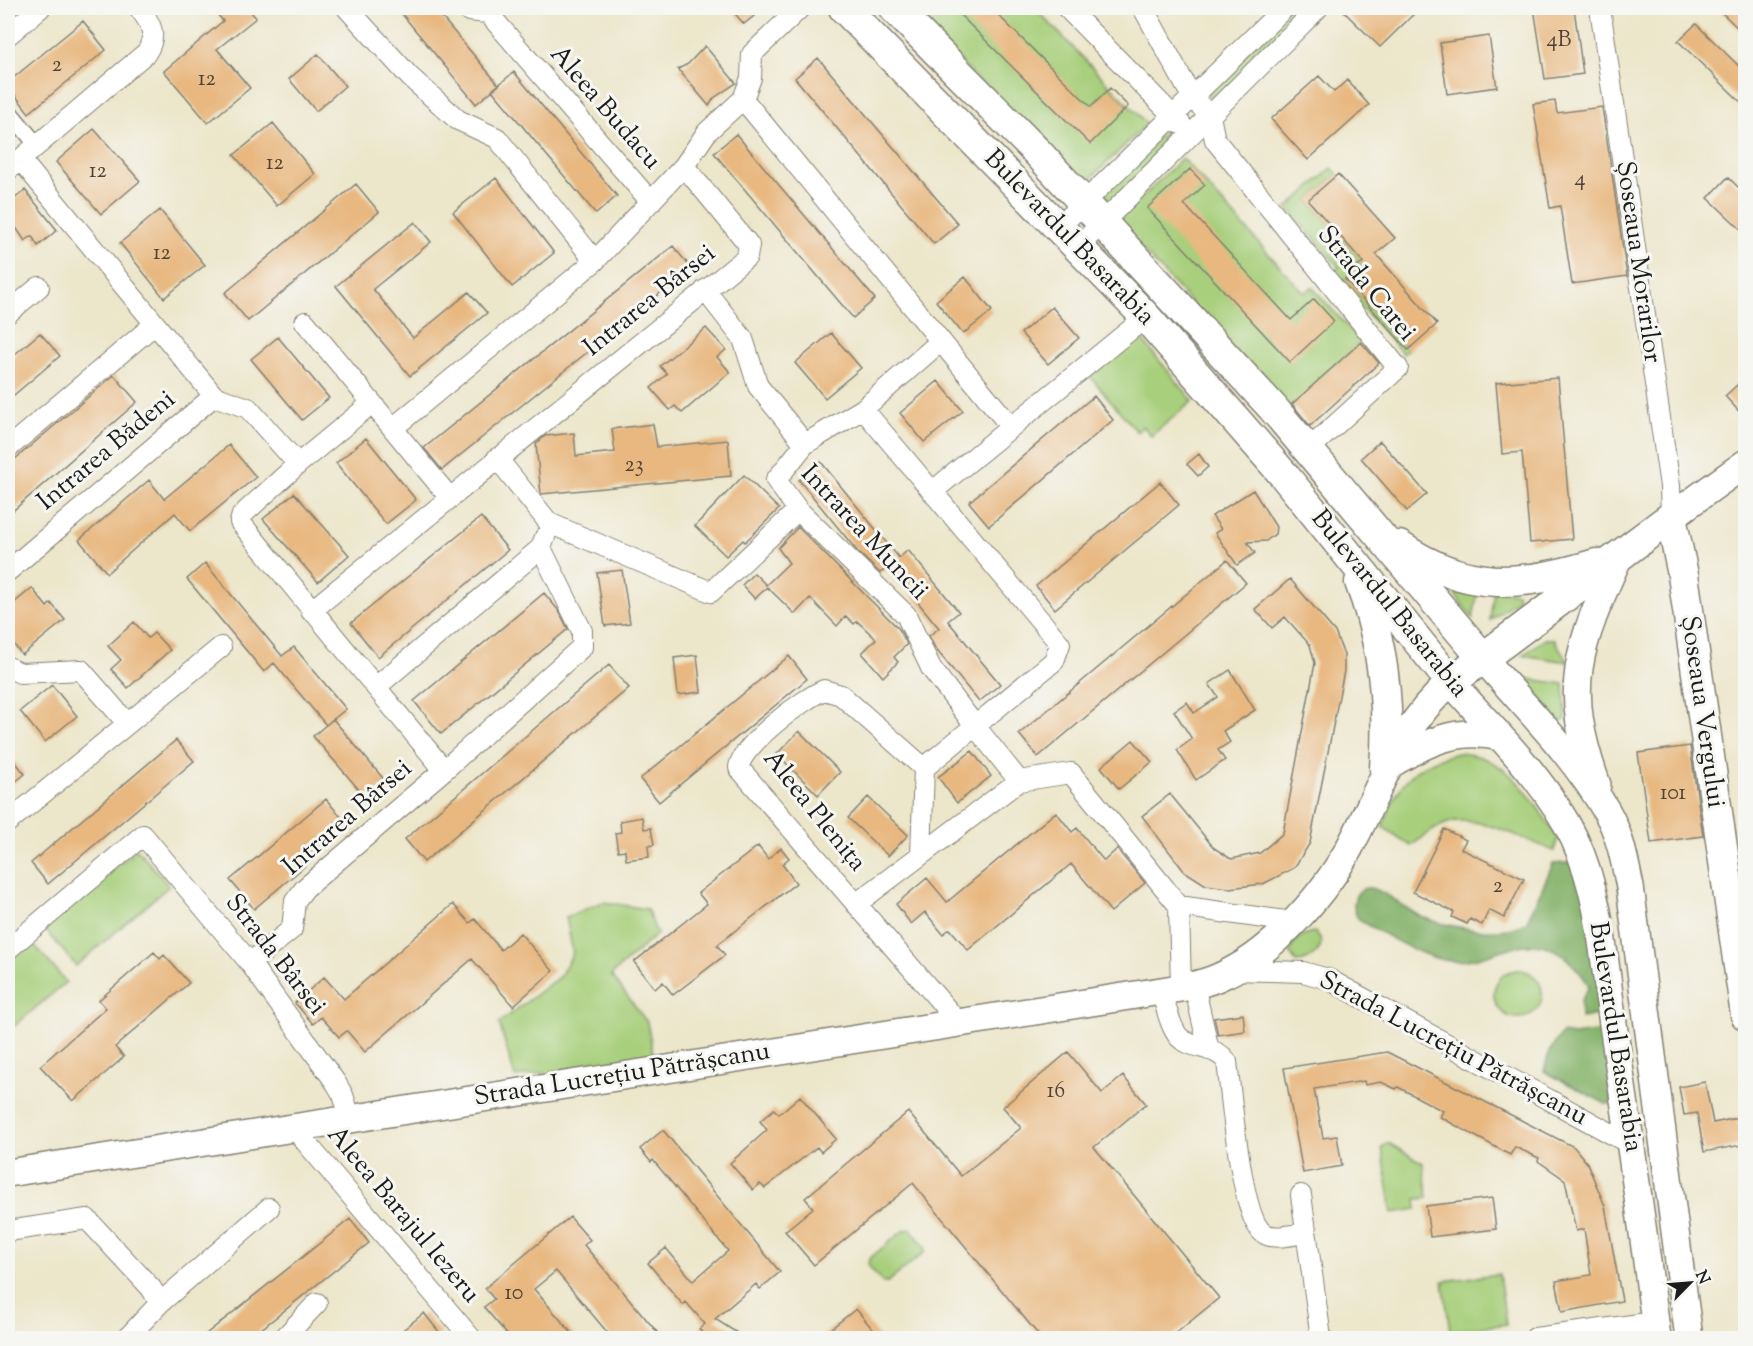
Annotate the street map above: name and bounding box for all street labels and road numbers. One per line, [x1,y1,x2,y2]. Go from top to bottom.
street label: Aleea Budacu [540,38,670,178]
street label: Bulevardul Basarabia [975,142,1163,334]
street label: Șoseaua Morarilor [1606,159,1671,366]
street label: Strada Carei [1308,218,1424,350]
street label: Intrarea Bârsei [576,236,724,366]
street label: Intrarea Bădeni [30,382,184,520]
street label: Intrarea Muncii [791,457,937,609]
street label: Bulevardul Basarabia [1301,502,1477,706]
street label: Șoseaua Vergului [1670,614,1734,810]
street label: Aleea Plenița [753,742,875,880]
street label: Intrarea Bârsei [275,751,421,885]
street label: Strada Bârsei [216,886,334,1024]
street label: Bulevardul Basarabia [1579,919,1651,1155]
street label: Strada Lucrețiu Pătrășcanu [1312,962,1594,1136]
street label: Strada Lucrețiu Pătrășcanu [471,1033,773,1117]
street label: Aleea Barajul Iezeru [318,1118,488,1312]

